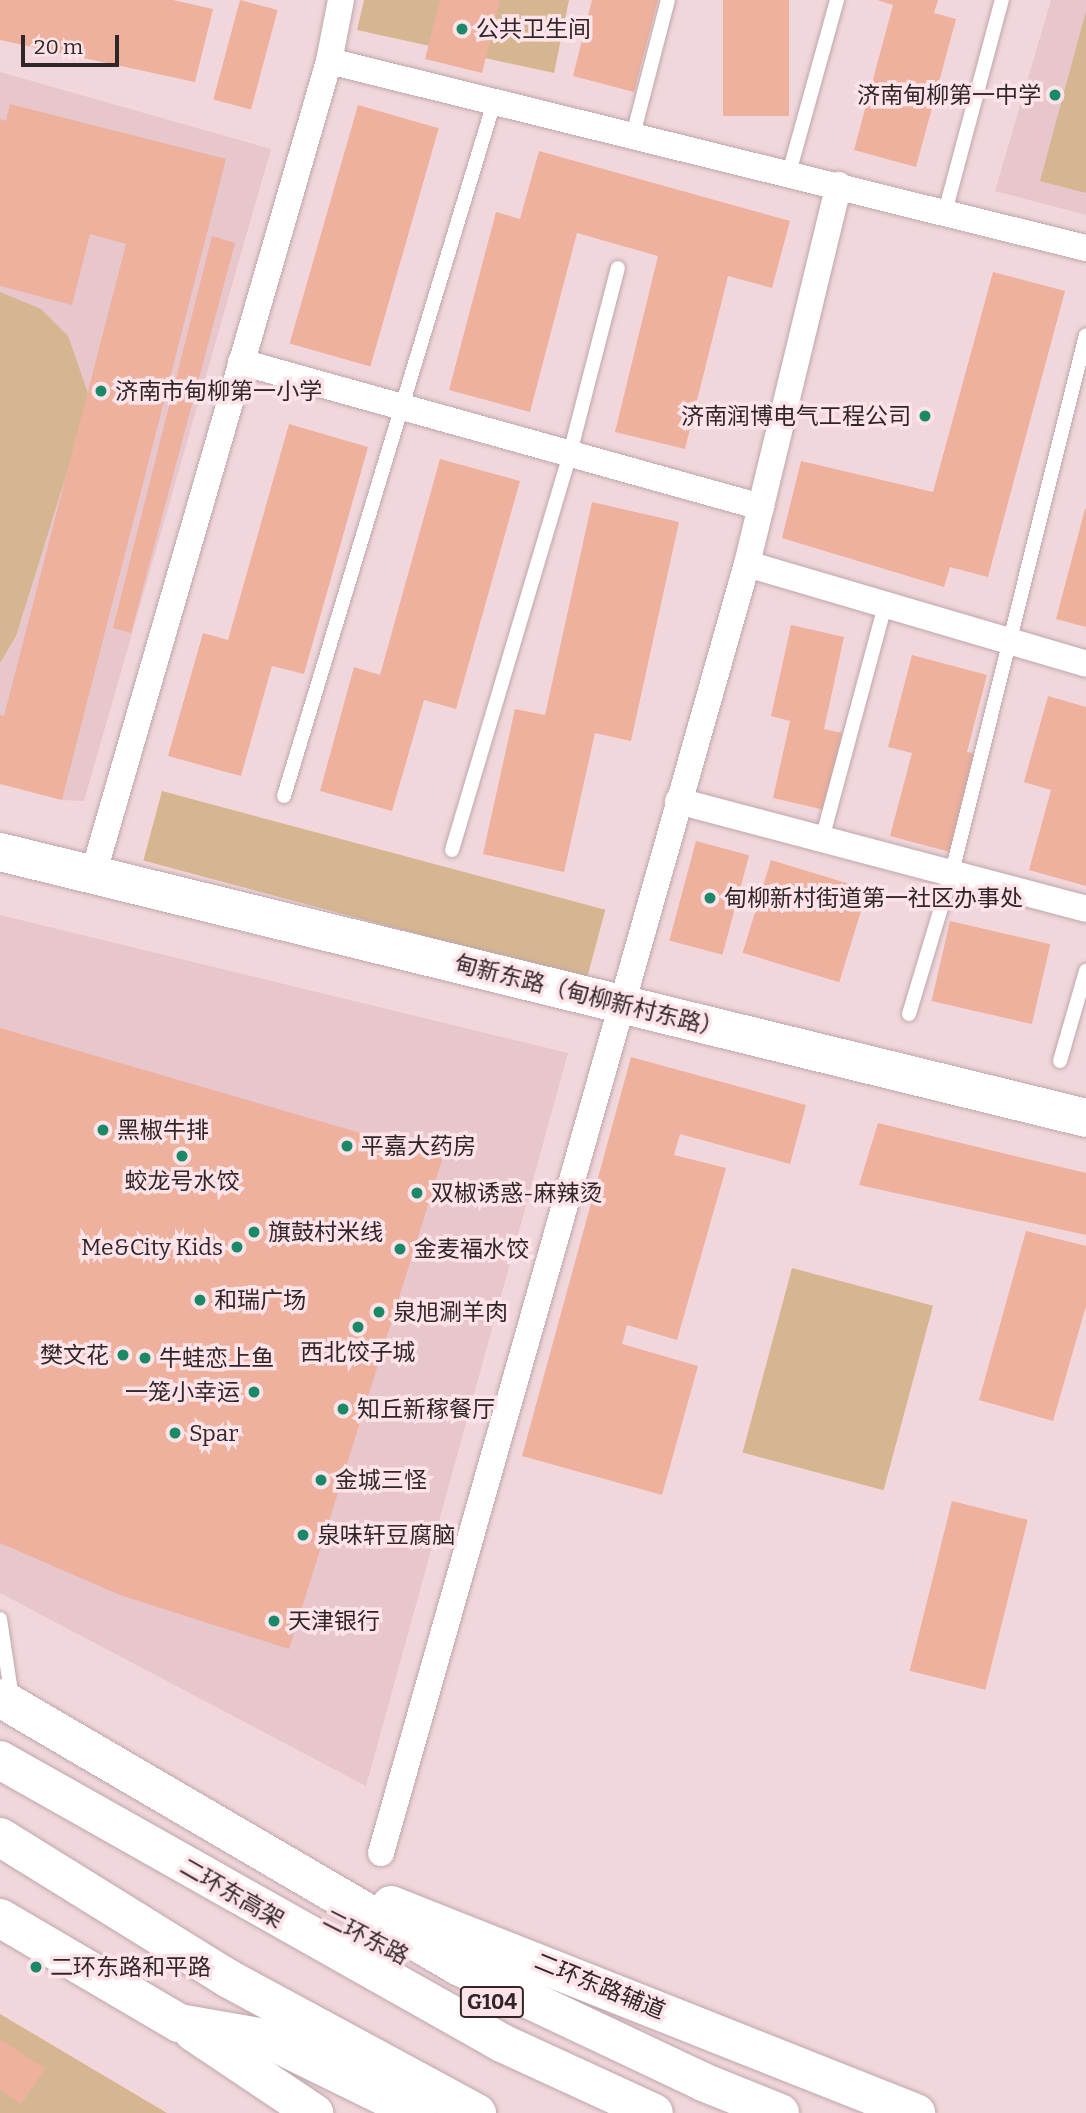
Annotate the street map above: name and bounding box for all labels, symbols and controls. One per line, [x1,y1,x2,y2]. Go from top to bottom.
place label: 公共卫生间 [476,15,591,43]
scale bar [24,21,122,65]
marker: 公共卫生间 [454,21,470,37]
text: 20 m [34,34,83,60]
place label: 济南甸柳第一中学 [857,81,1041,109]
marker: 济南甸柳第一中学 [1047,87,1063,103]
place label: 济南市甸柳第一小学 [115,377,322,405]
marker: 济南市甸柳第一小学 [93,383,109,399]
place label: 济南润博电气工程公司 [681,402,911,430]
marker: 济南润博电气工程公司 [917,408,933,424]
place label: 甸柳新村街道第一社区办事处 [724,884,1023,912]
marker: 甸柳新村街道第一社区办事处 [702,890,718,906]
street label: 甸新东路（甸柳新村东路） [452,949,726,1043]
place label: 黑椒牛排 [117,1116,209,1144]
marker: 黑椒牛排 [95,1122,111,1138]
place label: 平嘉大药房 [361,1132,476,1160]
marker: 平嘉大药房 [339,1138,355,1154]
marker: 蛟龙号水饺 [174,1148,190,1164]
place label: 蛟龙号水饺 [125,1167,239,1195]
place label: 双椒诱惑-麻辣烫 [431,1179,603,1207]
marker: 双椒诱惑-麻辣烫 [409,1185,425,1201]
place label: 旗鼓村米线 [268,1218,383,1246]
marker: 旗鼓村米线 [246,1224,262,1240]
place label: Me&City Kids [81,1233,223,1261]
place label: 金麦福水饺 [414,1235,529,1263]
marker: Me&City Kids [229,1239,245,1255]
marker: 金麦福水饺 [392,1241,408,1257]
place label: 和瑞广场 [214,1286,306,1314]
marker: 和瑞广场 [192,1292,208,1308]
place label: 泉旭涮羊肉 [393,1298,508,1326]
marker: 泉旭涮羊肉 [371,1304,387,1320]
marker: 西北饺子城 [350,1319,366,1335]
place label: 西北饺子城 [301,1338,415,1366]
place label: 樊文花 [40,1341,109,1369]
place label: 牛蛙恋上鱼 [159,1344,274,1372]
marker: 樊文花 [115,1347,131,1363]
marker: 牛蛙恋上鱼 [137,1350,153,1366]
place label: 一笼小幸运 [125,1378,240,1406]
marker: 一笼小幸运 [246,1384,262,1400]
place label: 知丘新稼餐厅 [357,1395,495,1423]
marker: 知丘新稼餐厅 [335,1401,351,1417]
place label: Spar [189,1419,239,1447]
marker: Spar [167,1425,183,1441]
place label: 金城三怪 [335,1466,427,1494]
marker: 金城三怪 [313,1472,329,1488]
place label: 泉味轩豆腐脑 [317,1521,455,1549]
marker: 泉味轩豆腐脑 [295,1527,311,1543]
place label: 天津银行 [288,1607,380,1635]
marker: 天津银行 [266,1613,282,1629]
street label: 二环东高架 [175,1852,289,1934]
street label: 二环东路 [319,1904,413,1970]
street label: 二环东路辅道 [531,1947,669,2025]
place label: 二环东路和平路 [50,1953,211,1981]
marker: 二环东路和平路 [28,1959,44,1975]
road number: G104 [459,1984,525,2020]

